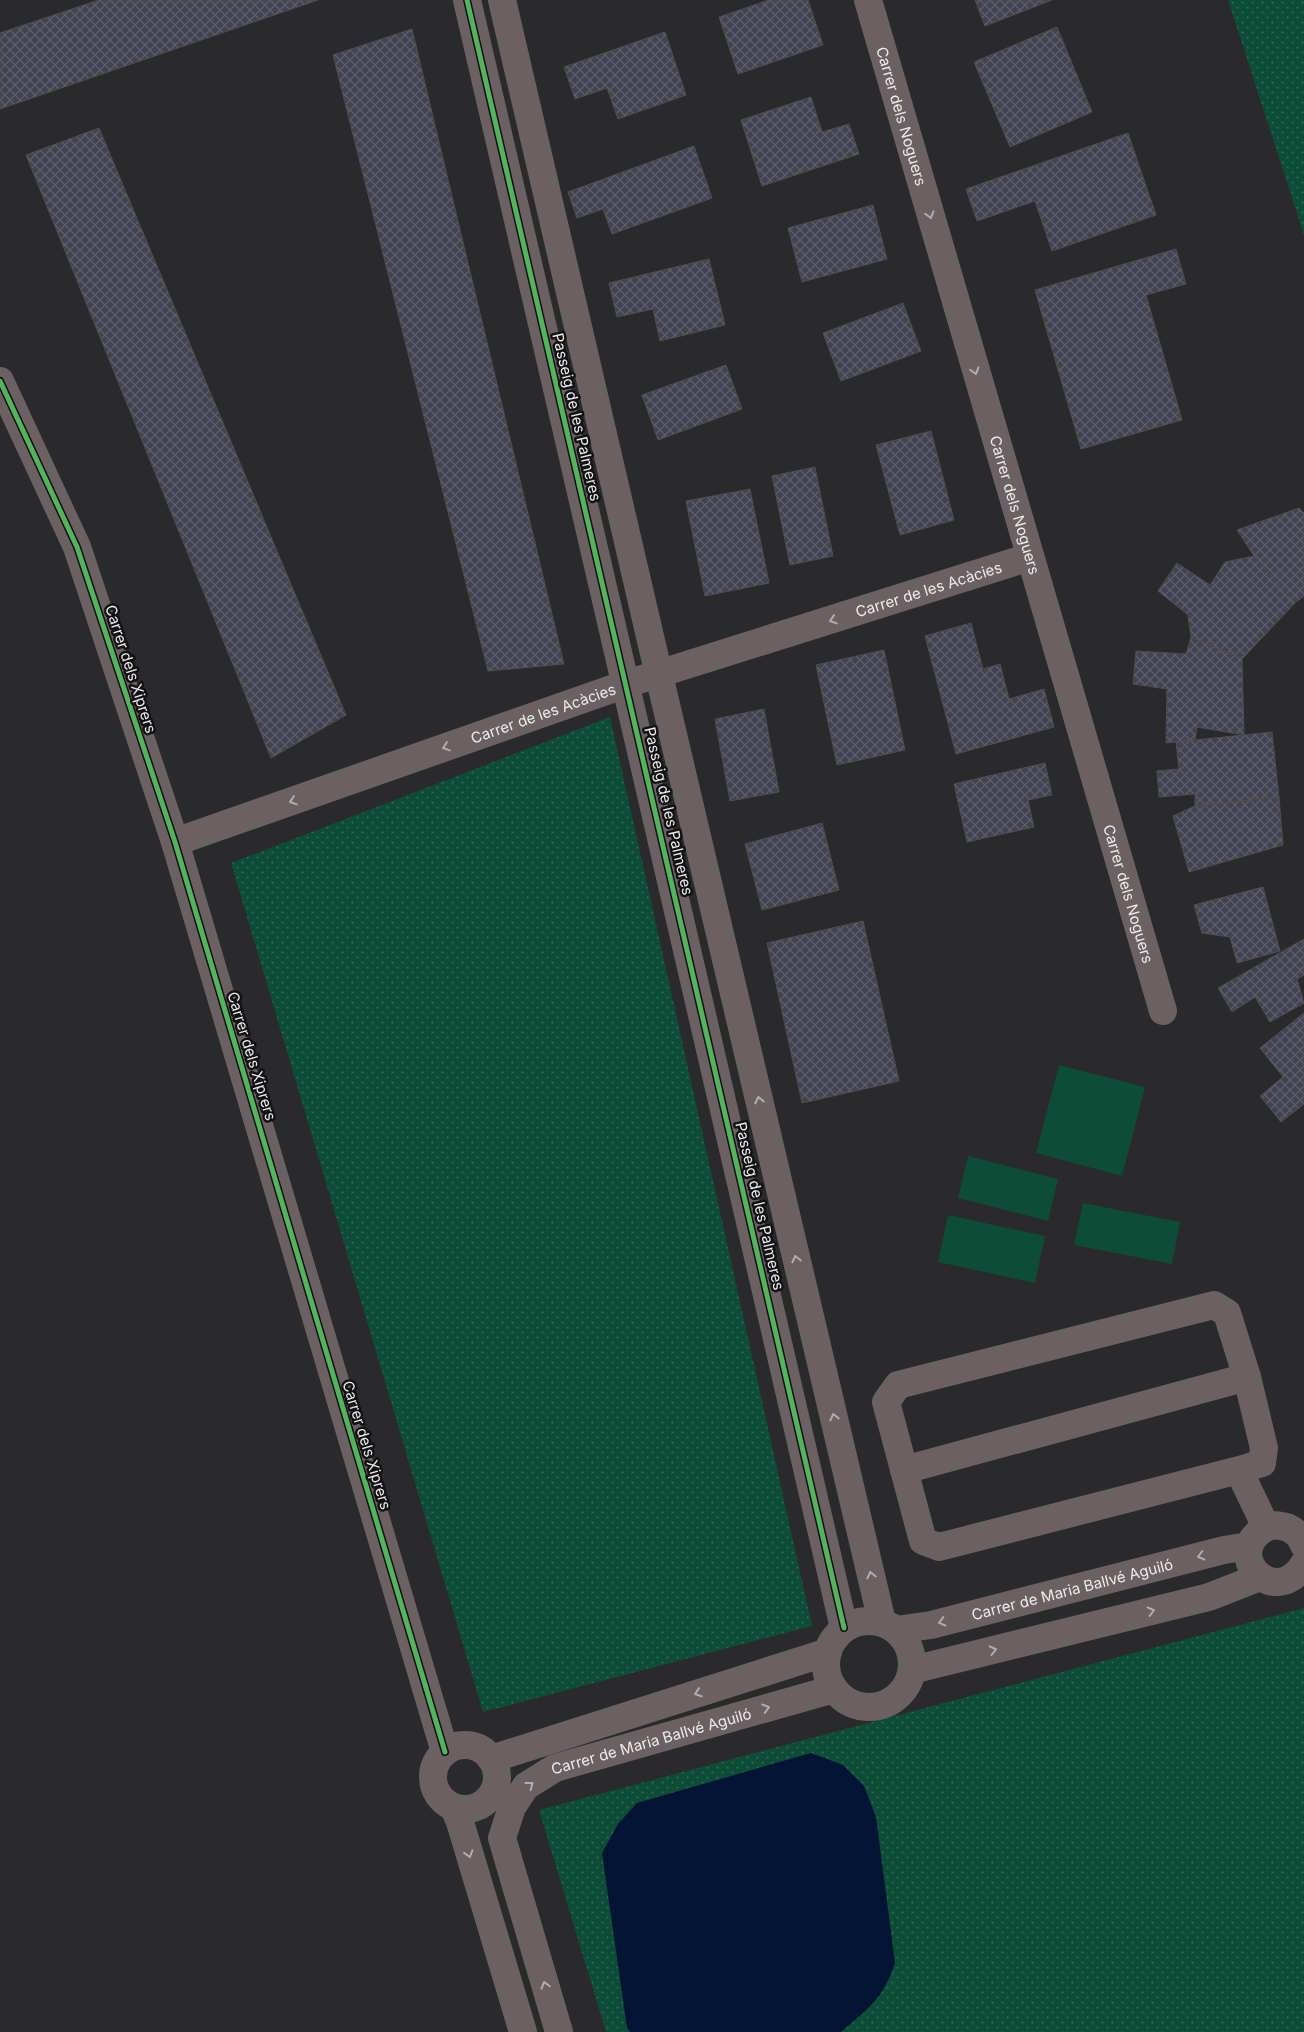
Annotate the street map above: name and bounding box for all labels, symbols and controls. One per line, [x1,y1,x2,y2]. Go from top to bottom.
street label: Carrer dels Noguers [873,44,931,188]
one-way arrow [925,210,935,218]
street label: Passeig de les Palmeres [548,331,606,503]
one-way arrow [970,366,980,374]
street label: Carrer dels Noguers [986,433,1045,577]
street label: Carrer de les Acàcies [853,557,1004,621]
street label: Carrer dels Xiprers [101,602,161,736]
one-way arrow [829,614,838,624]
street label: Carrer de les Acàcies [468,679,618,747]
street label: Passeig de les Palmeres [640,725,698,897]
one-way arrow [442,741,451,751]
one-way arrow [289,795,297,805]
street label: Carrer dels Noguers [1100,822,1158,965]
street label: Carrer dels Xiprers [223,989,281,1123]
one-way arrow [754,1096,765,1105]
street label: Passeig de les Palmeres [731,1120,789,1292]
one-way arrow [791,1254,802,1263]
street label: Carrer dels Xiprers [338,1378,396,1512]
one-way arrow [829,1412,840,1421]
one-way arrow [1197,1550,1206,1561]
street label: Carrer de Maria Ballvé Aguiló [969,1554,1175,1624]
one-way arrow [866,1570,877,1579]
one-way arrow [1146,1606,1155,1617]
one-way arrow [939,1617,947,1627]
one-way arrow [989,1645,998,1656]
one-way arrow [694,1688,702,1698]
street label: Carrer de Maria Ballvé Aguiló [549,1703,753,1778]
one-way arrow [762,1703,770,1713]
one-way arrow [524,1782,533,1790]
one-way arrow [464,1849,474,1858]
one-way arrow [540,1981,551,1990]

